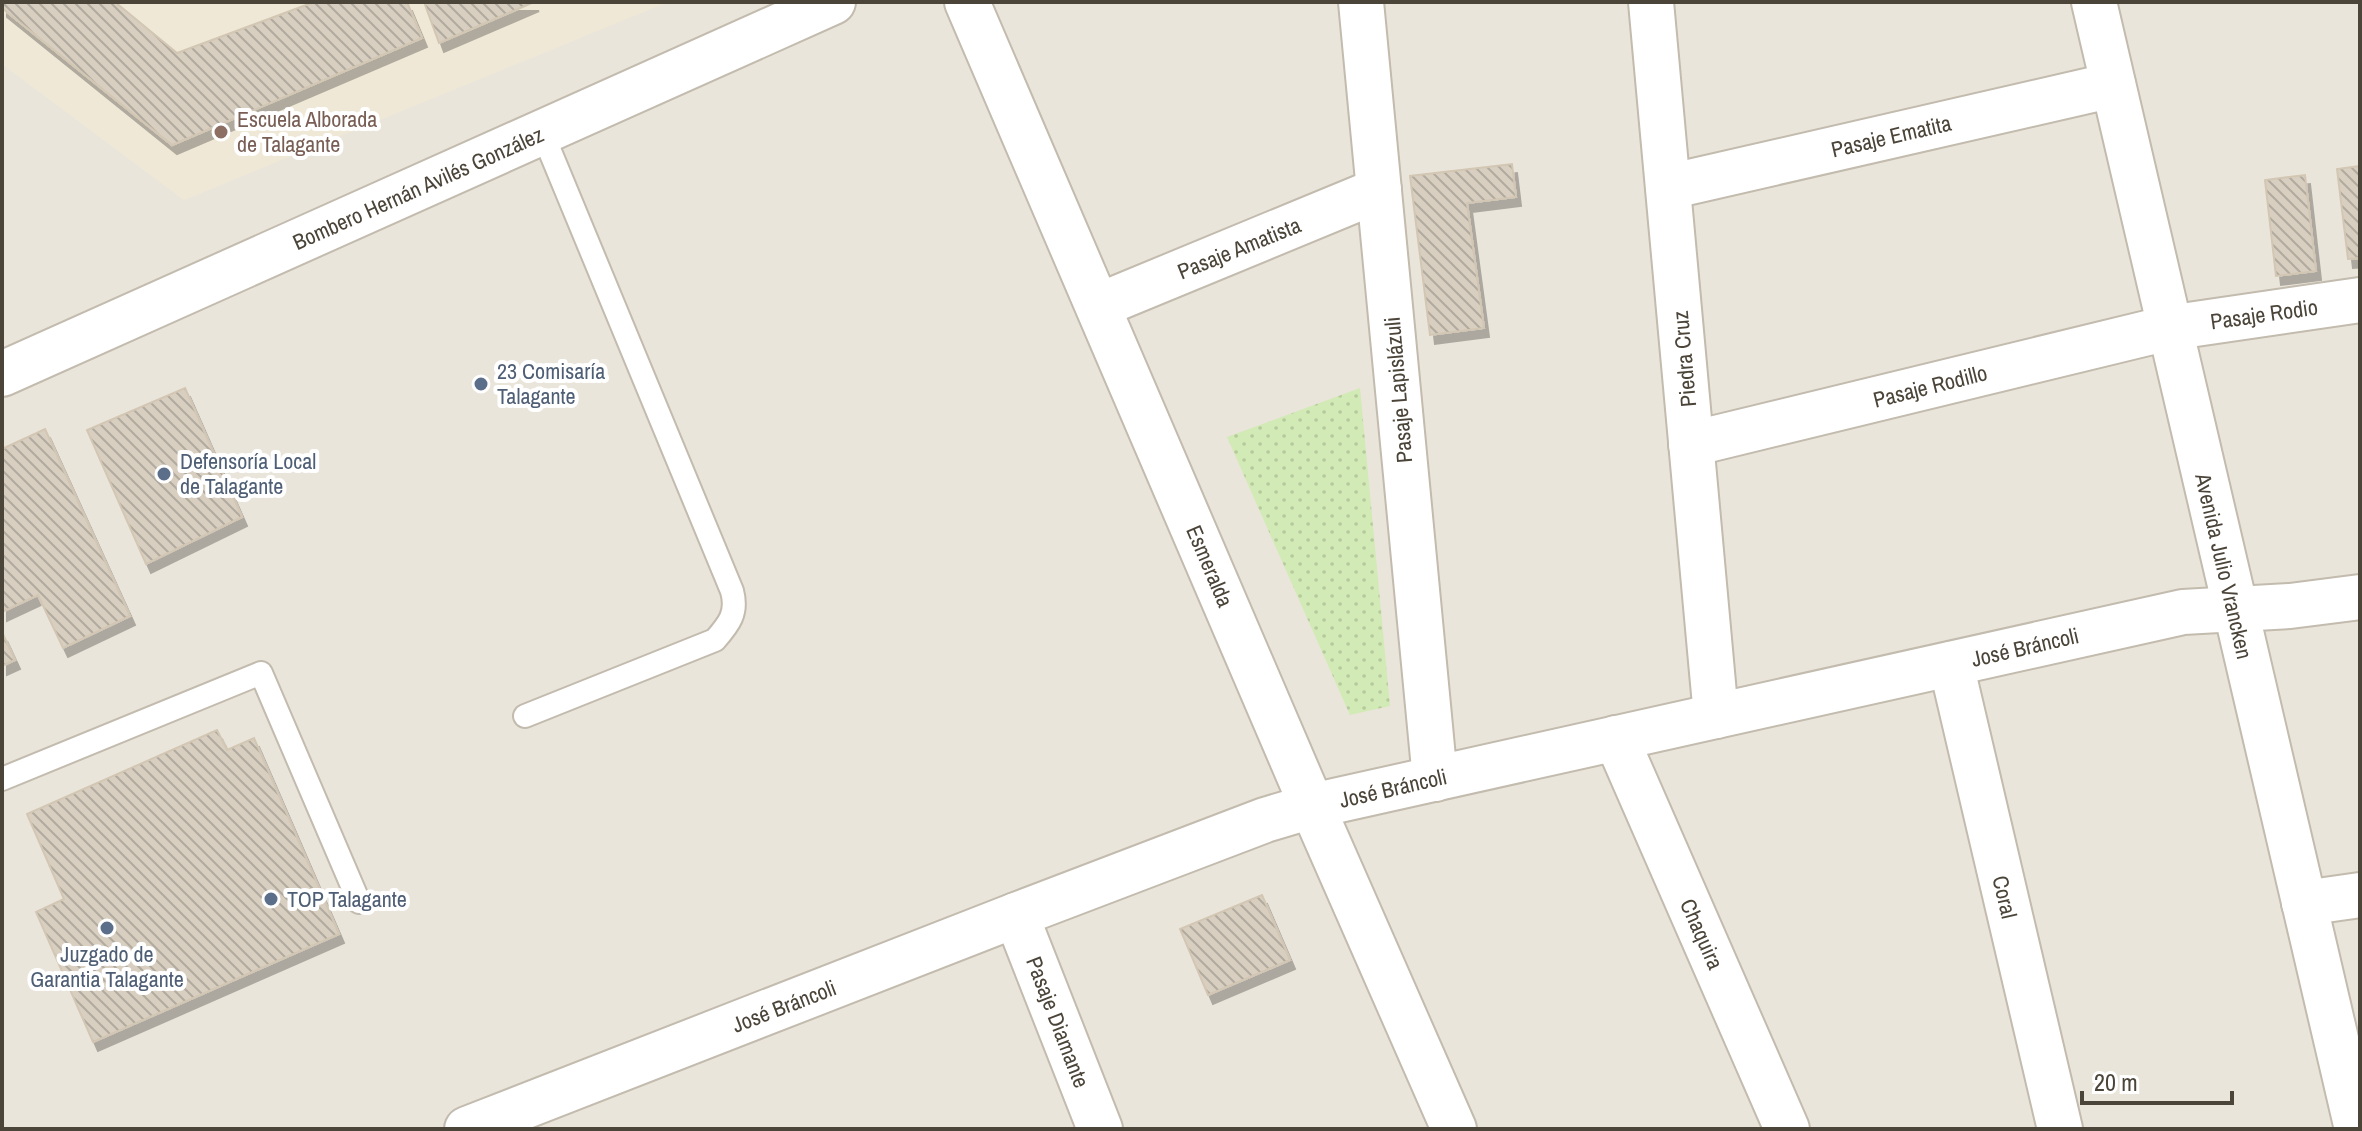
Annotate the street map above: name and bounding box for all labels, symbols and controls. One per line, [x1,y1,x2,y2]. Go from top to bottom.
place label: Escuela Alborada de Talagante [237,104,377,159]
street label: Pasaje Ematita [1828,108,1954,164]
street label: Bombero Hernán Avilés González [288,119,548,257]
marker: Escuela Alborada de Talagante [212,123,230,141]
street label: Pasaje Amatista [1173,210,1305,286]
street label: Pasaje Rodio [2208,292,2320,336]
street label: Piedra Cruz [1665,310,1703,408]
street label: Pasaje Lapislázuli [1377,316,1419,464]
place label: 23 Comisaría Talagante [497,356,605,411]
street label: Pasaje Rodillo [1870,357,1990,415]
marker: 23 Comisaría Talagante [472,375,490,393]
place label: Defensoría Local de Talagante [180,446,316,501]
marker: Defensoría Local de Talagante [155,465,173,483]
street label: Avenida Julio Vrancken [2188,469,2260,662]
street label: Esmeralda [1179,520,1241,612]
street label: José Bráncoli [1968,620,2082,674]
street label: José Bráncoli [1336,761,1450,815]
street label: Coral [1986,873,2024,921]
place label: TOP Talagante [287,884,407,914]
marker: TOP Talagante [262,890,280,908]
street label: Chaquira [1673,894,1731,974]
marker: Juzgado de Garantia Talagante [98,919,116,937]
place label: Juzgado de Garantia Talagante [30,939,184,994]
street label: Pasaje Diamante [1019,952,1097,1092]
street label: José Bráncoli [728,972,840,1040]
scale bar [2082,1055,2232,1105]
text: 20 m [2094,1066,2138,1098]

